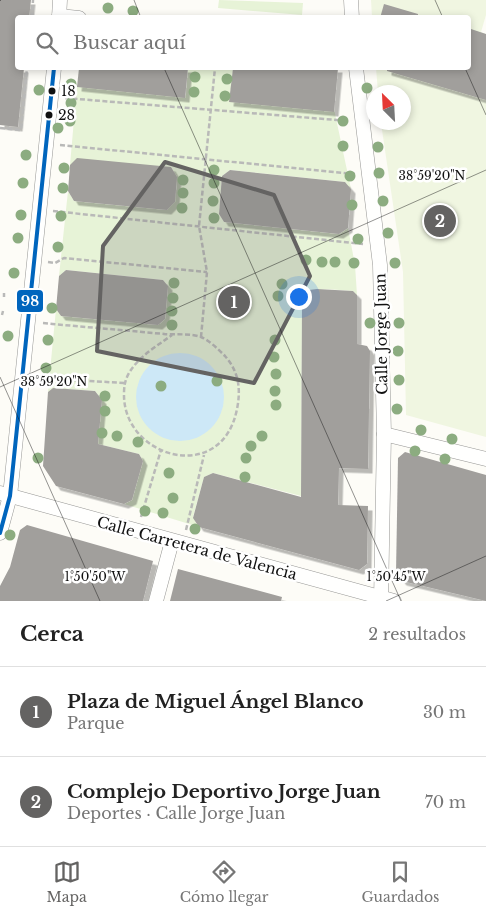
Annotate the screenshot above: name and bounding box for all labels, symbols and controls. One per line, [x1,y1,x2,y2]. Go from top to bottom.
search box [15,15,471,70]
icon: search [33,29,61,57]
text: Buscar aquí [73,31,186,54]
place label: 18 [61,82,76,100]
north arrow [366,85,411,130]
marker: 18 [47,86,57,96]
place label: 28 [58,106,75,124]
marker: 28 [44,110,54,120]
text: 38°59'20"N [399,168,466,183]
pin: 2 [424,202,456,240]
street label: Calle Jorge Juan [370,273,392,395]
pin: 1 [218,283,250,321]
your location [286,284,312,310]
line badge: 98 [16,289,44,313]
text: 98 [21,292,39,310]
text: 38°59'20"N [21,374,88,389]
street label: Calle Carretera de Valencia [95,512,300,584]
text: 1°50'50"W [65,569,126,584]
text: 1°50'45"W [366,569,426,584]
text: Cerca [20,621,84,647]
text: 2 resultados [368,624,466,644]
text: Plaza de Miguel Ángel Blanco [67,690,364,713]
text: 1 [33,702,39,722]
text: 30 m [423,702,466,722]
text: Parque [67,713,124,733]
text: Complejo Deportivo Jorge Juan [67,780,381,803]
text: 2 [31,792,41,812]
text: 70 m [425,792,466,812]
text: Deportes · Calle Jorge Juan [67,803,285,823]
tab: Mapa [47,858,87,906]
tab: Cómo llegar [180,858,268,906]
tab: Guardados [361,858,439,906]

